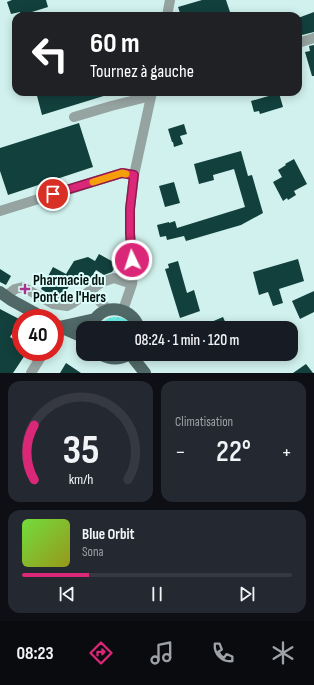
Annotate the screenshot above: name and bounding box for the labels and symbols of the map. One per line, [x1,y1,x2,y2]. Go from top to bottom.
pin [36,177,70,211]
position arrow [111,239,153,281]
place label: Pharmacie du Pont de l'Hers [33,271,106,307]
marker: Pharmacie du Pont de l'Hers [20,284,30,294]
speed limit sign: 40 [12,309,64,361]

